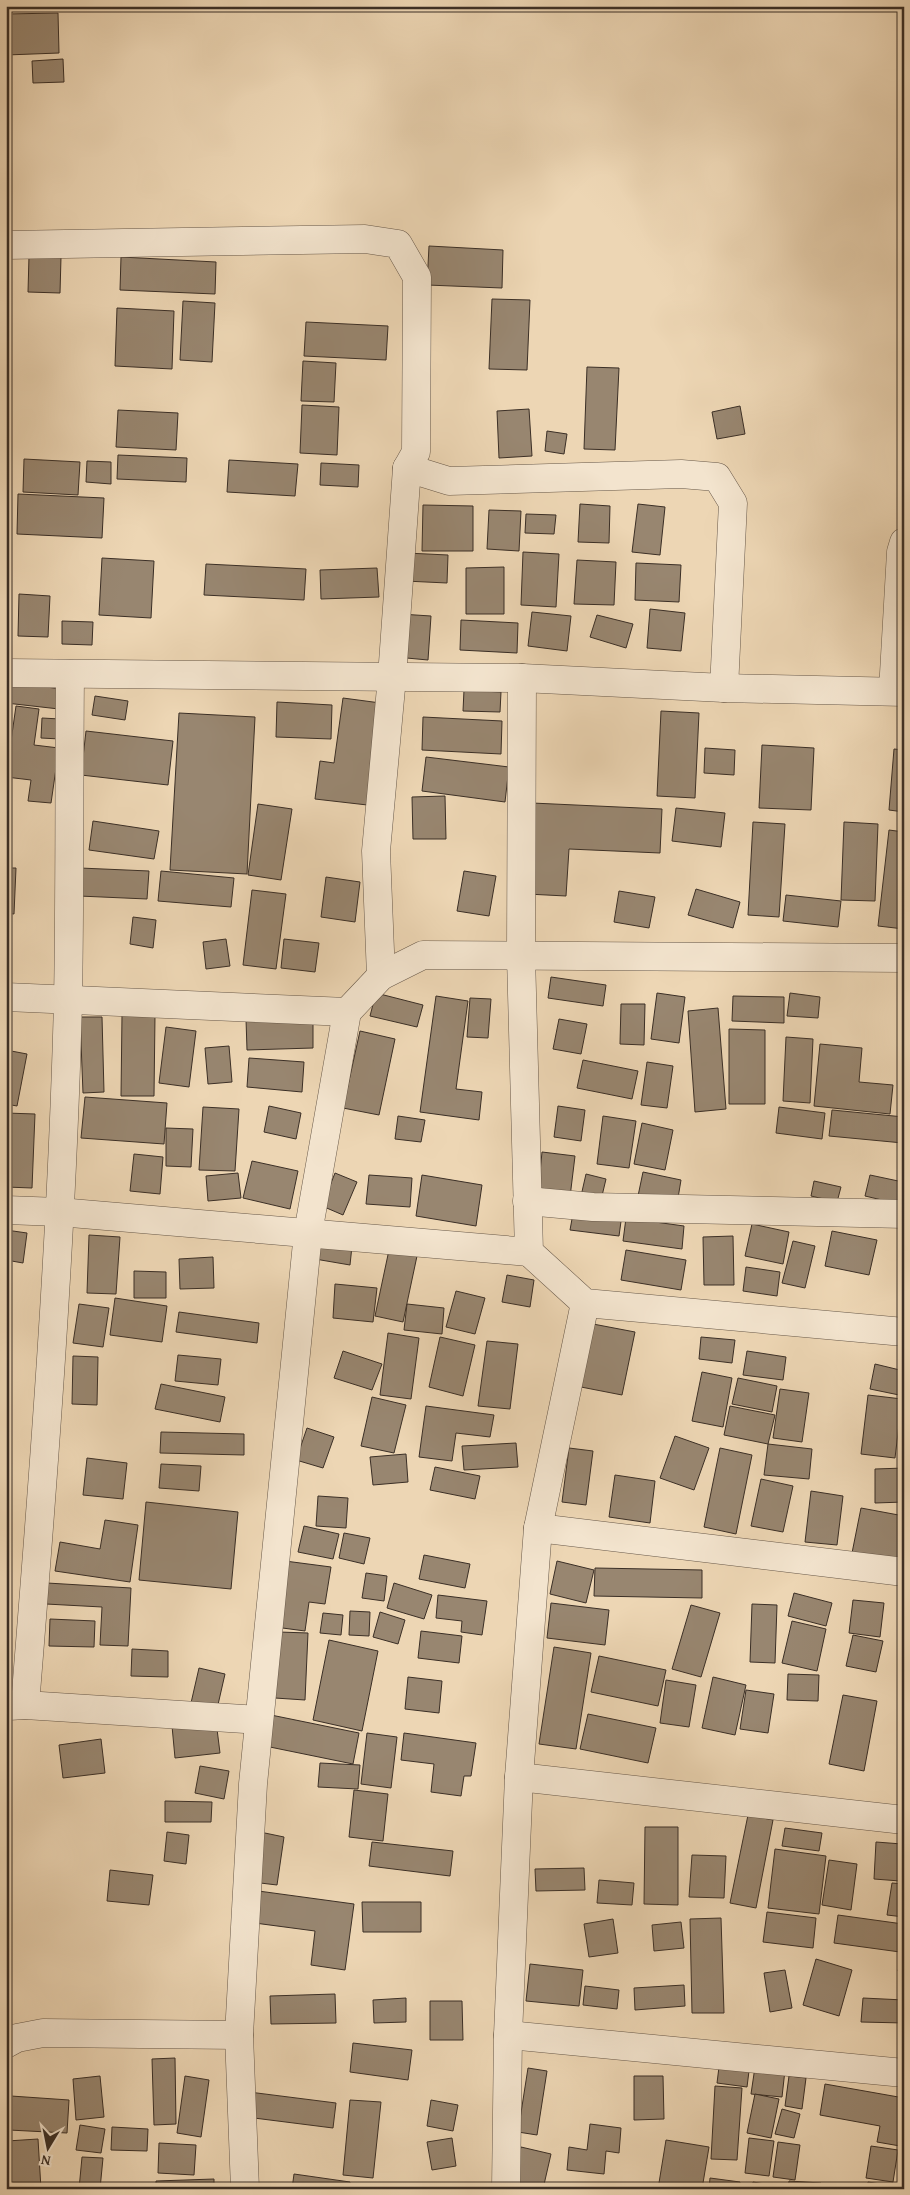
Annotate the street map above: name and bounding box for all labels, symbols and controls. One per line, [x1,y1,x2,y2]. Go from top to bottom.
north arrow [22,2122,72,2172]
text: N [39,2150,52,2171]

